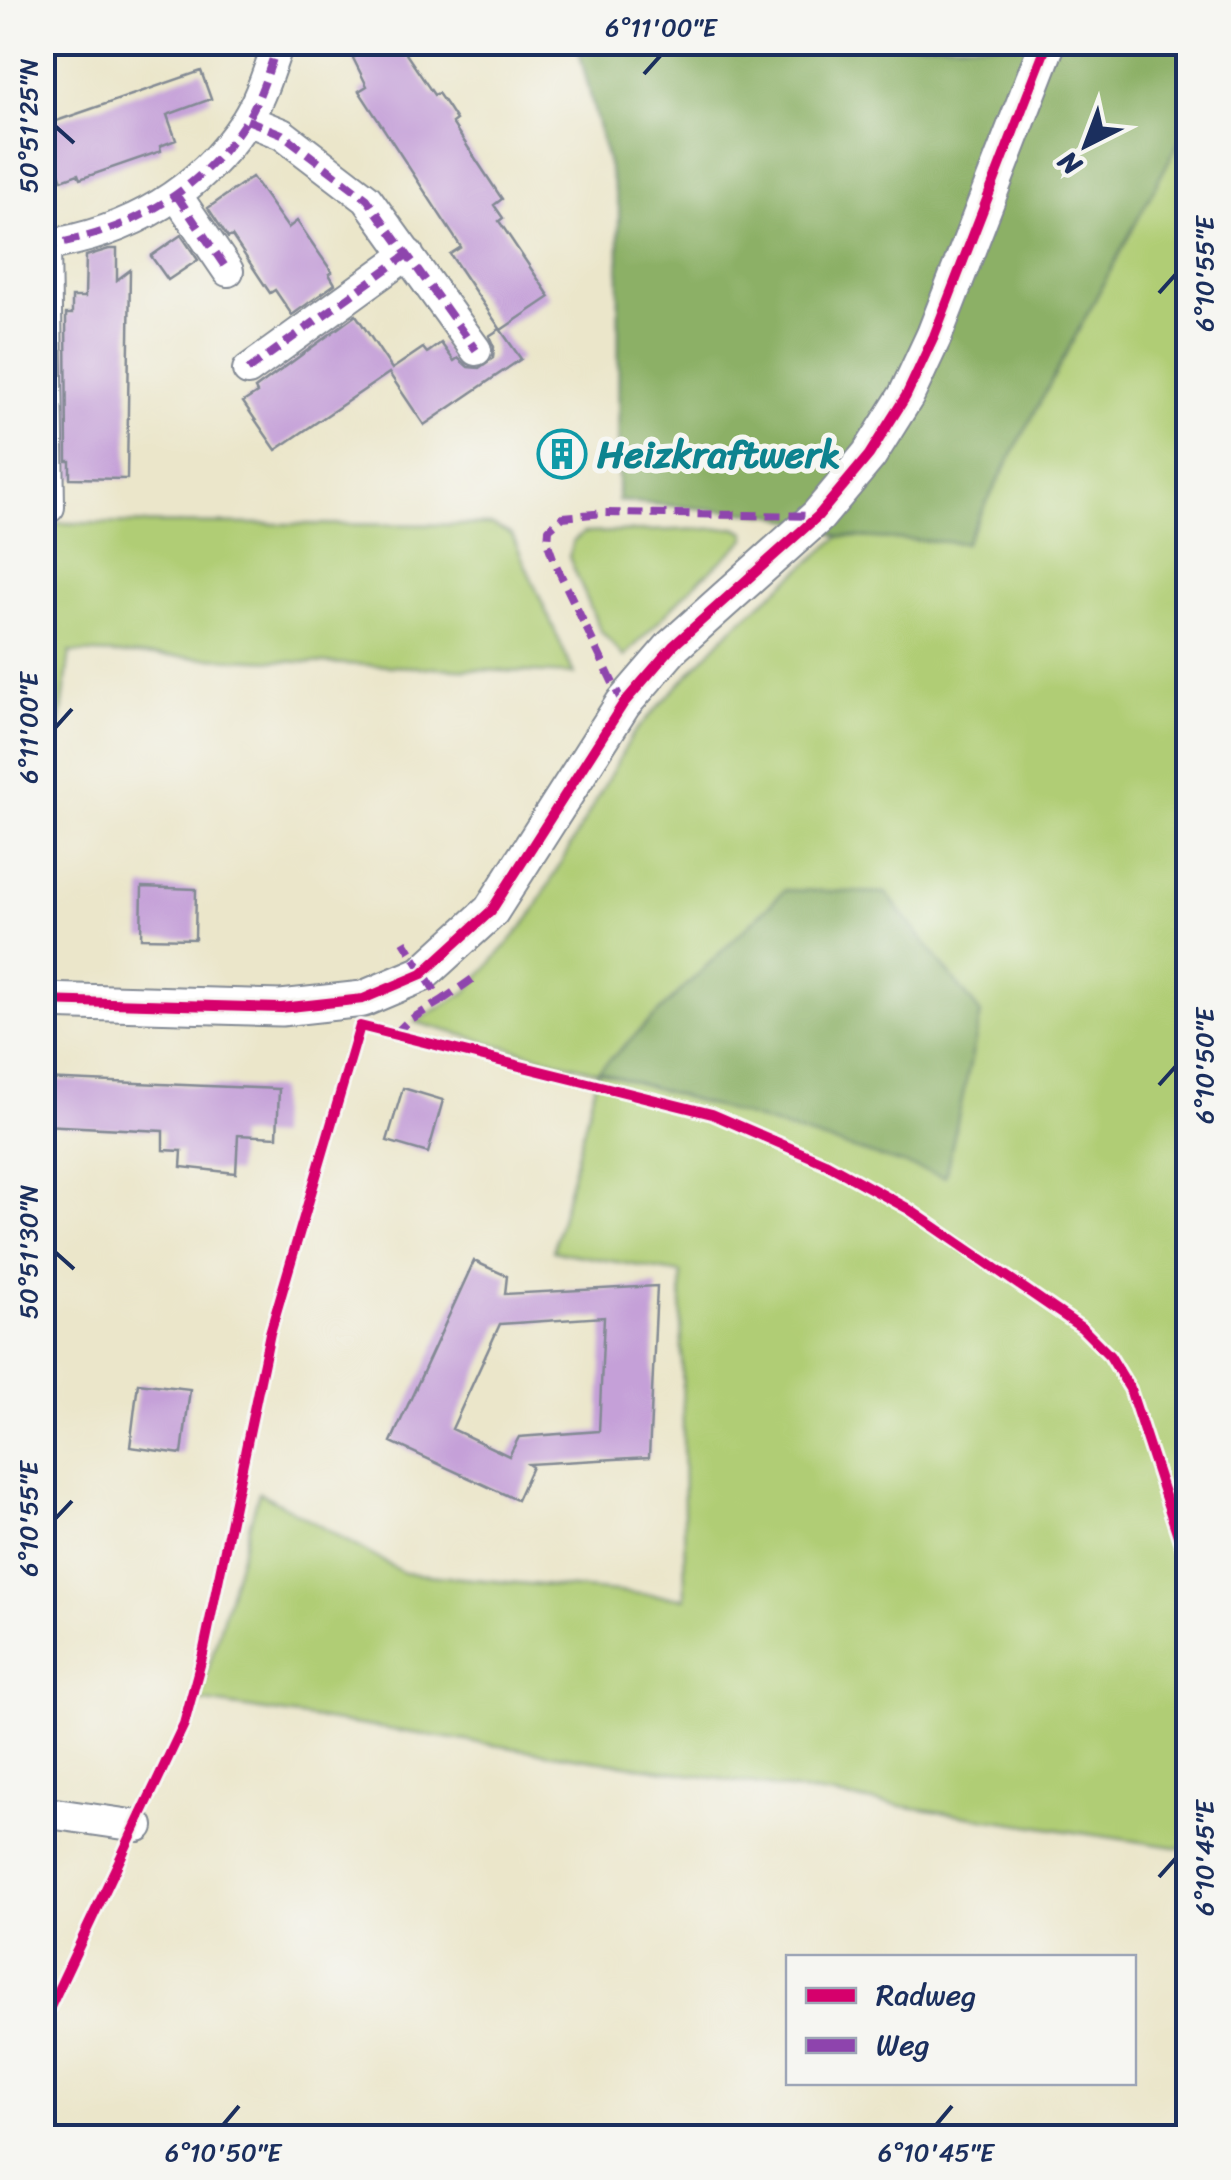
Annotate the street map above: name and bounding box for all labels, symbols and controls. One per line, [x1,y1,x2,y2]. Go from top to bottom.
text: 6°11'00"E [605,5,719,50]
text: 50°51'25"N [6,58,51,193]
north arrow [1036,95,1136,195]
text: N [1046,138,1094,189]
text: 6°10'55"E [1182,214,1227,332]
place label: Heizkraftwerk [597,421,840,488]
building icon: Heizkraftwerk [536,428,588,480]
text: 6°11'00"E [6,670,51,784]
text: 6°10'50"E [1182,1006,1227,1124]
text: 50°51'30"N [6,1184,51,1319]
text: 6°10'55"E [6,1459,51,1577]
text: 6°10'45"E [1182,1798,1227,1916]
legend [786,1955,1136,2085]
text: Radweg [876,1968,976,2022]
text: Weg [876,2018,930,2072]
text: 6°10'50"E [165,2130,283,2175]
text: 6°10'45"E [878,2130,996,2175]

